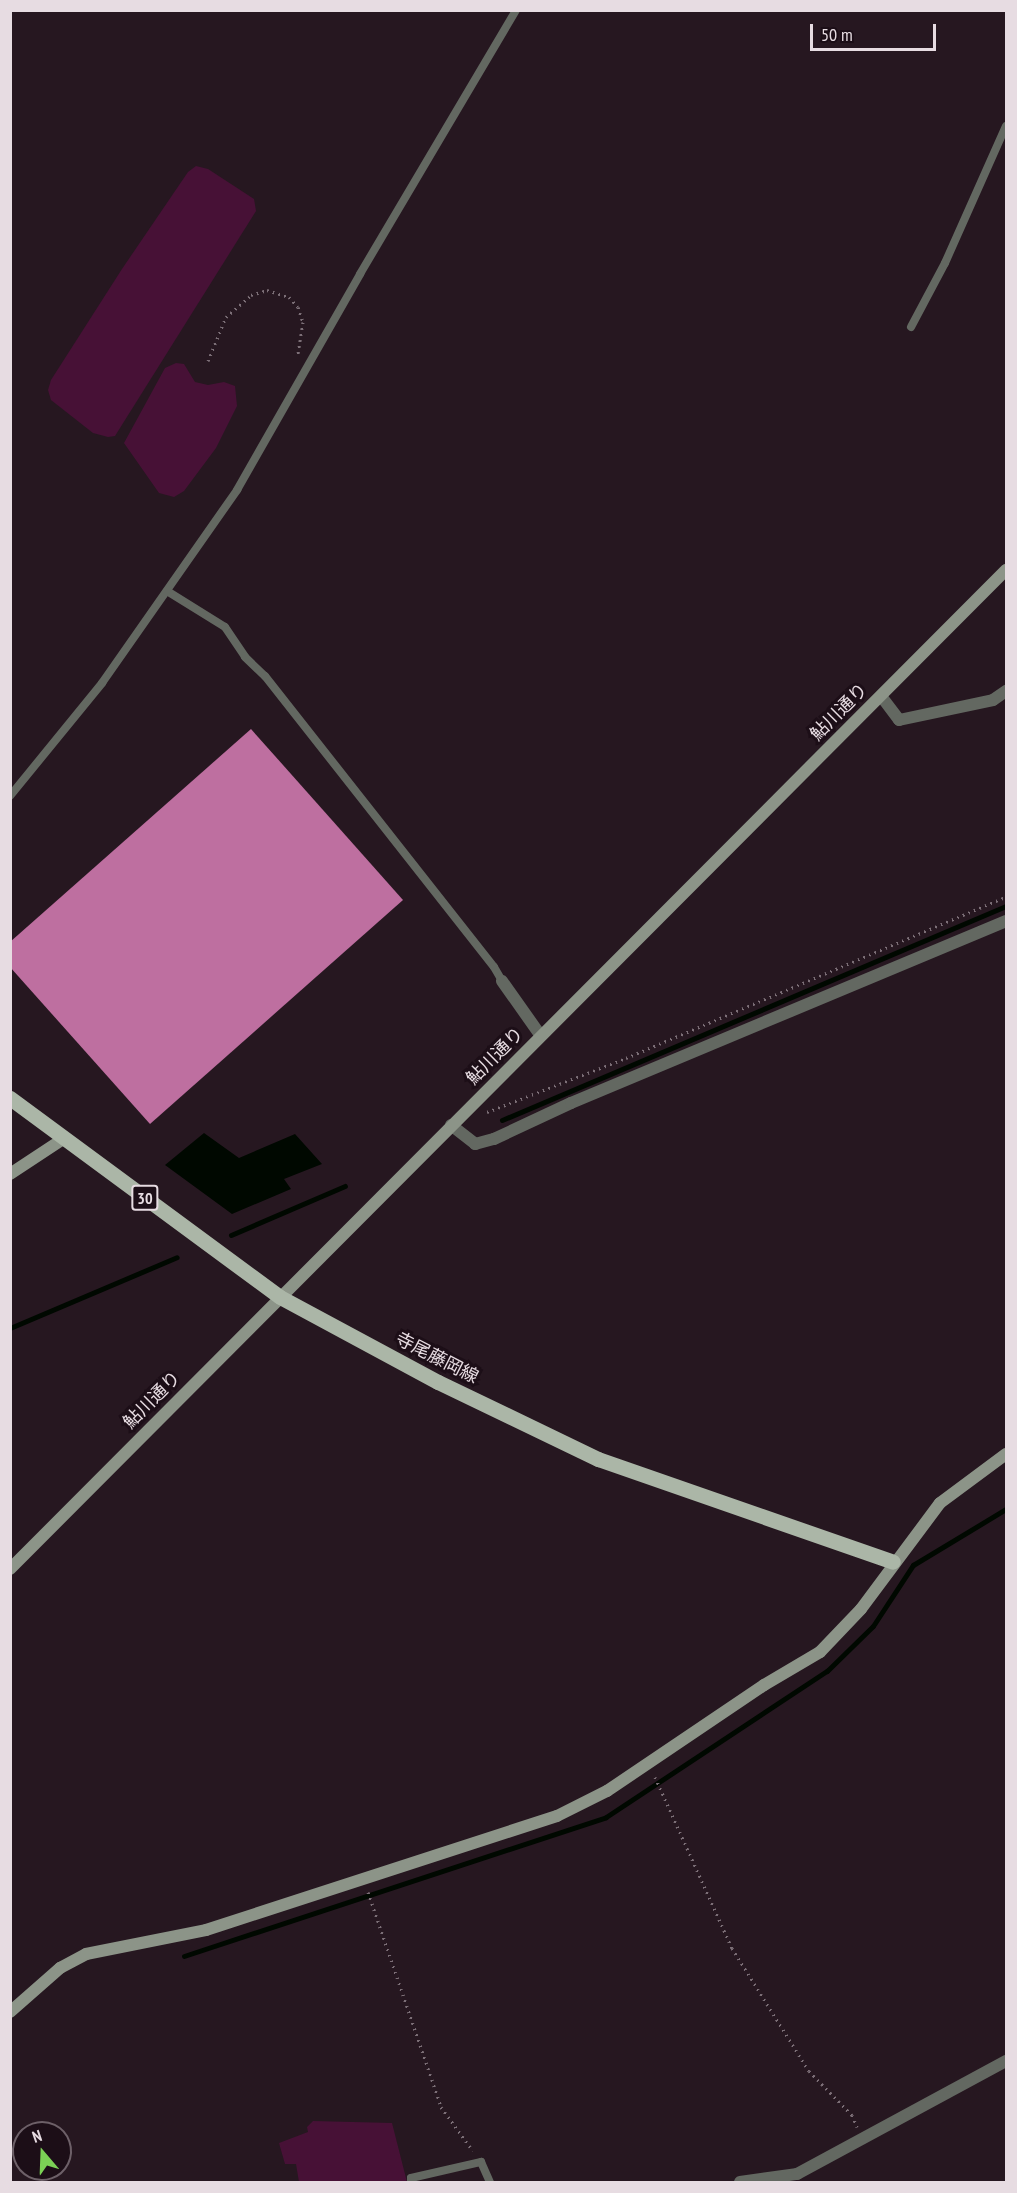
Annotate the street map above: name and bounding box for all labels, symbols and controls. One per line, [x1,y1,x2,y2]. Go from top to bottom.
scale bar [813,12,939,50]
text: 50 m [821,23,853,46]
street label: 鮎川通り [806,679,872,745]
street label: 鮎川通り [462,1023,528,1089]
road number: 30 [130,1185,160,1211]
street label: 寺尾藤岡線 [392,1328,482,1388]
street label: 鮎川通り [119,1367,185,1433]
north arrow [12,2121,72,2181]
text: N [29,2125,44,2147]

